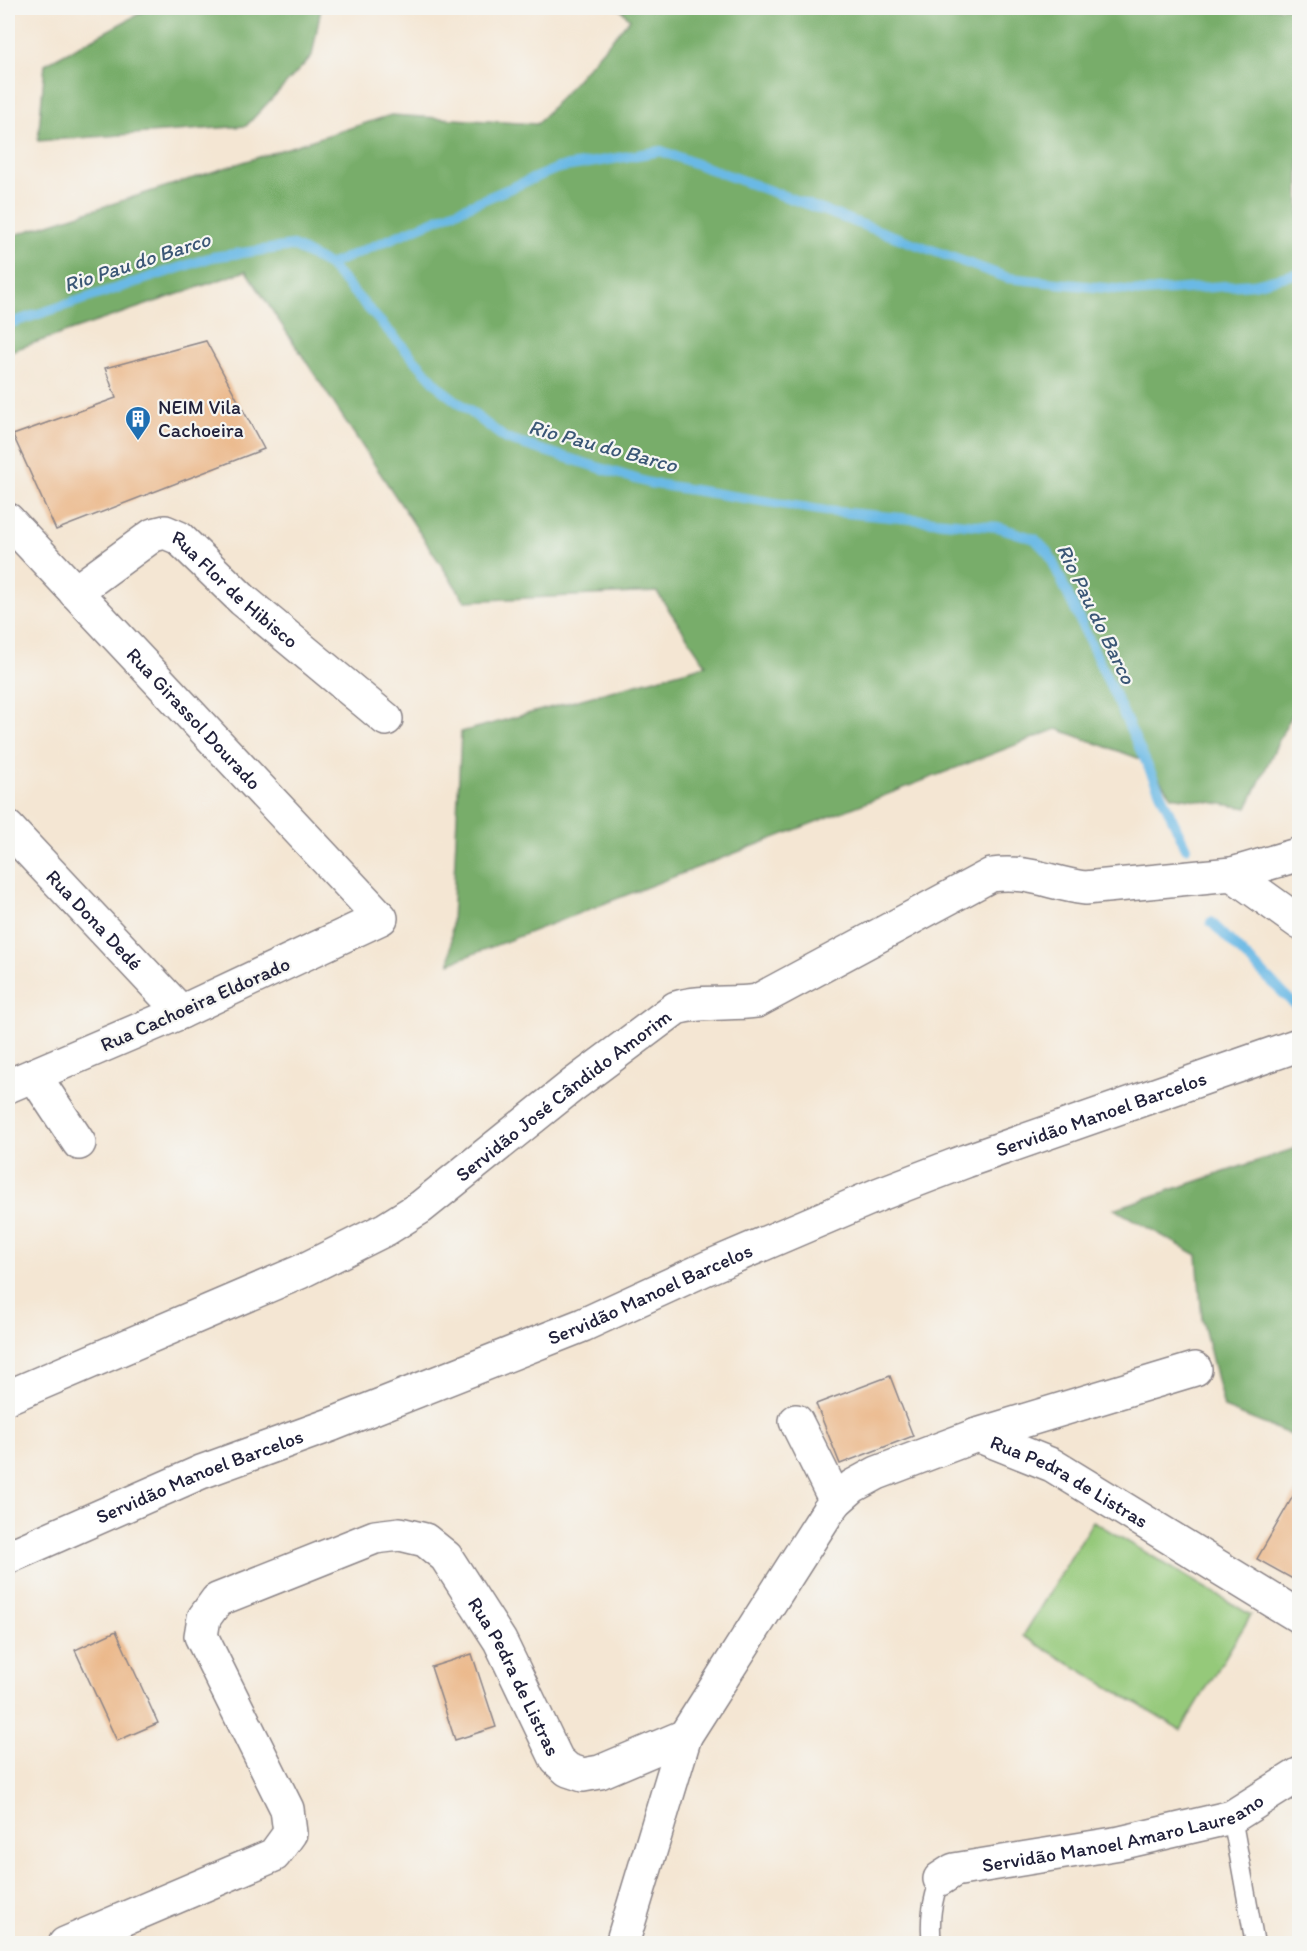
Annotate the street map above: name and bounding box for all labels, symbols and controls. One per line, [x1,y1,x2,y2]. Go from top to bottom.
water label: Rio Pau do Barco [60,226,214,297]
place label: NEIM Vila Cachoeira [158,395,244,442]
building icon: NEIM Vila Cachoeira [123,404,153,442]
water label: Rio Pau do Barco [526,414,681,478]
street label: Rua Flor de Hibisco [169,525,303,653]
water label: Rio Pau do Barco [1052,540,1142,689]
street label: Rua Girassol Dourado [122,642,266,795]
street label: Rua Dona Dedé [41,864,147,975]
street label: Rua Cachoeira Eldorado [96,951,294,1057]
street label: Servidão José Cândido Amorim [451,1004,676,1187]
street label: Servidão Manoel Barcelos [992,1066,1210,1162]
street label: Servidão Manoel Barcelos [544,1238,756,1350]
street label: Servidão Manoel Barcelos [92,1424,307,1529]
street label: Rua Pedra de Listras [987,1430,1153,1533]
street label: Rua Pedra de Listras [463,1592,565,1760]
street label: Servidão Manoel Amaro Laureano [980,1788,1268,1877]

